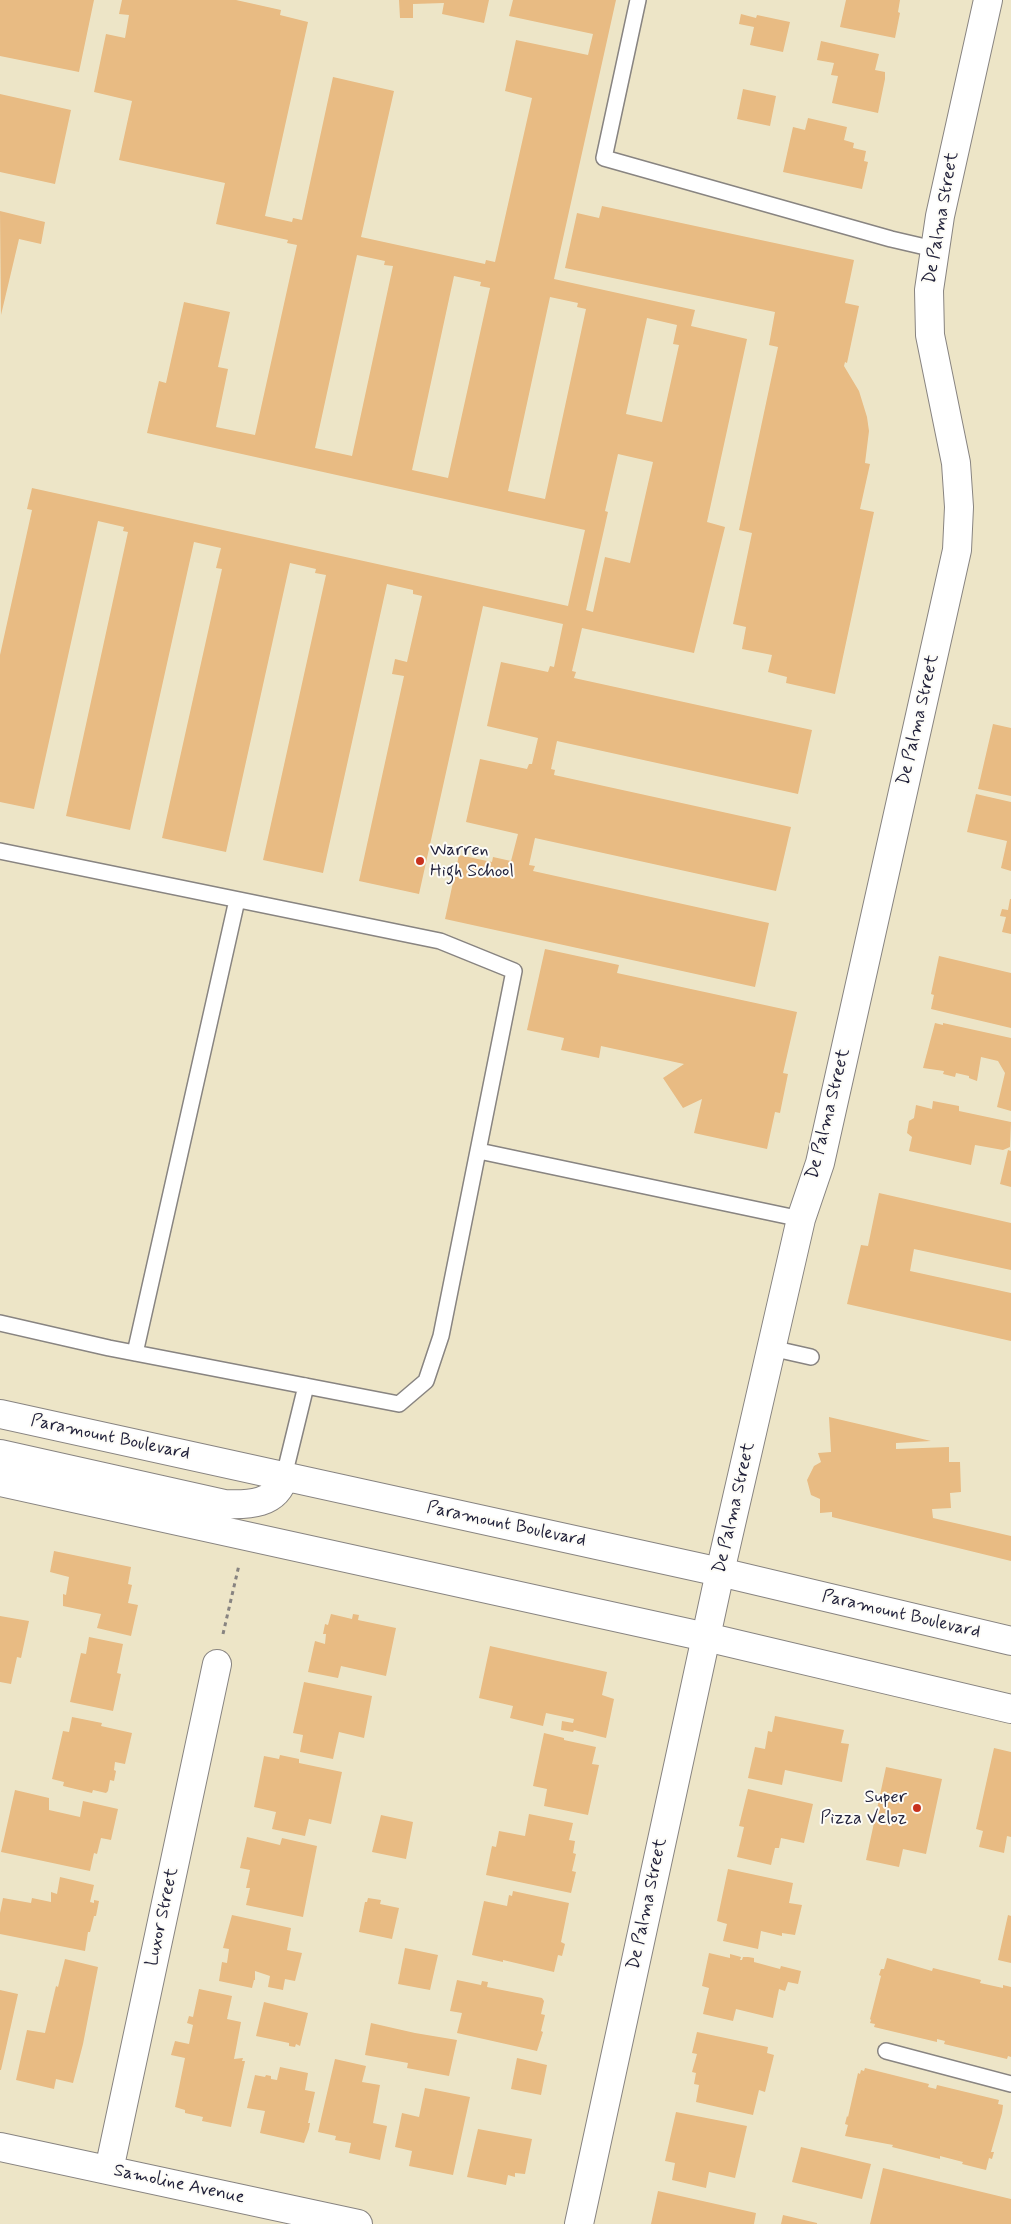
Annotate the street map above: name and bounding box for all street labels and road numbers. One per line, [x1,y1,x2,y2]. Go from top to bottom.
street label: De Palma Street [920,150,964,286]
street label: De Palma Street [893,652,945,788]
street label: De Palma Street [802,1047,856,1181]
street label: Paramount Boulevard [28,1411,192,1465]
street label: De Palma Street [709,1440,761,1576]
street label: Paramount Boulevard [424,1498,588,1552]
street label: Paramount Boulevard [820,1586,982,1644]
street label: De Palma Street [624,1836,672,1972]
street label: Luxor Street [142,1866,184,1968]
street label: Samoline Avenue [112,2161,246,2209]

